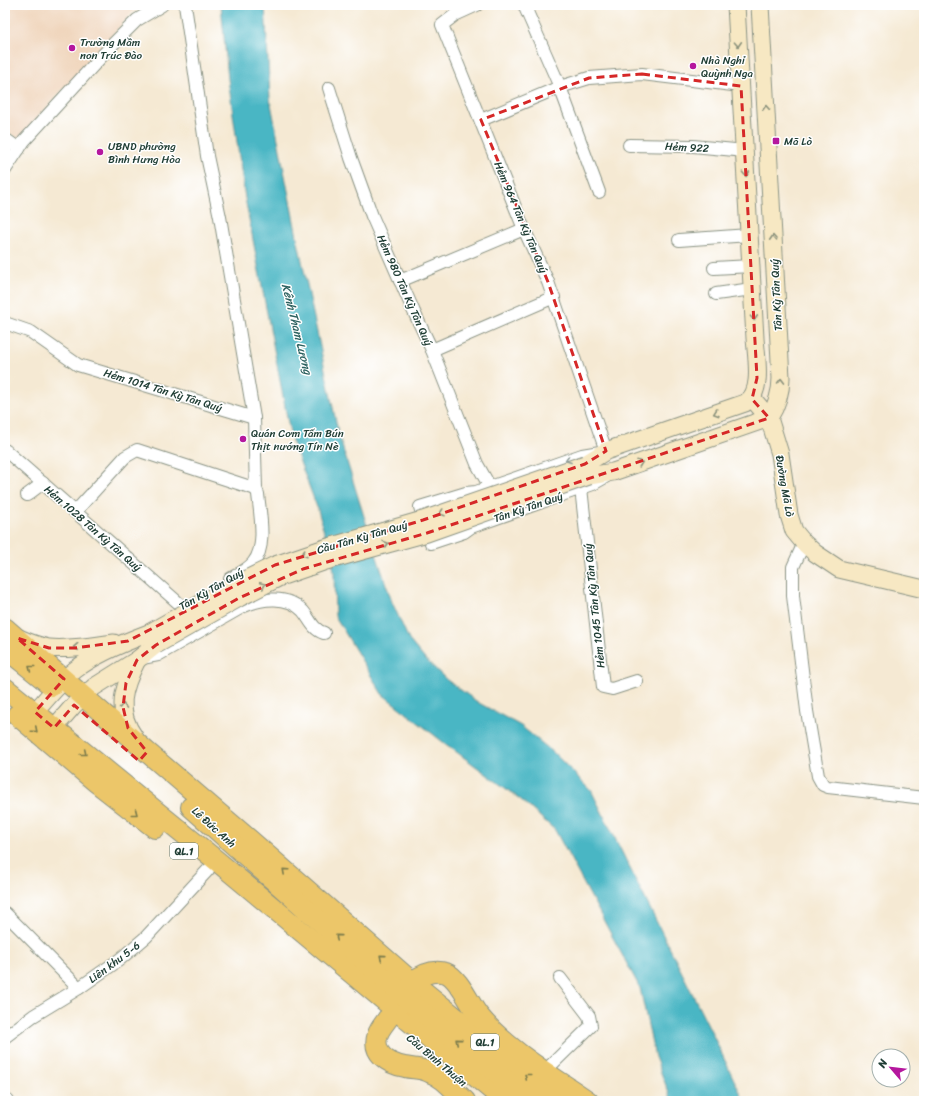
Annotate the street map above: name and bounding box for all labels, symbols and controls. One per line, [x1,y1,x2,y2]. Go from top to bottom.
place label: Trường Mầm non Trúc Đào [80,33,143,65]
one-way arrow [734,41,743,47]
marker: Trường Mầm non Trúc Đào [67,43,77,53]
place label: Nhà Nghỉ Quỳnh Nga [701,51,754,83]
marker: Nhà Nghỉ Quỳnh Nga [688,61,698,71]
one-way arrow [761,105,770,111]
place label: Mã Lò [784,132,812,151]
marker: Mã Lò [771,136,781,146]
place label: UBND phường Bình Hưng Hòa [108,137,181,169]
street label: Hẻm 922 [664,137,710,158]
marker: UBND phường Bình Hưng Hòa [95,147,105,157]
street label: Hẻm 964 Tân Kỳ Tân Quý [488,158,553,276]
one-way arrow [742,171,750,177]
street label: Hẻm 980 Tân Kỳ Tân Quý [371,231,438,349]
one-way arrow [769,235,777,241]
street label: Tân Kỳ Tân Quý [765,258,788,332]
water label: Kênh Tham Lương [275,281,319,379]
one-way arrow [749,314,758,321]
street label: Hẻm 1014 Tân Kỳ Tân Quý [101,363,225,418]
one-way arrow [776,378,785,384]
one-way arrow [712,408,719,416]
place label: Quán Cơm Tấm Bún Thịt nướng Tín Nè [251,424,344,456]
marker: Quán Cơm Tấm Bún Thịt nướng Tín Nè [238,434,248,444]
street label: Đường Mã Lò [770,454,799,519]
one-way arrow [565,455,572,463]
one-way arrow [636,459,643,468]
street label: Hẻm 1028 Tân Kỳ Tân Quý [39,480,146,577]
street label: Tân Kỳ Tân Quý [491,487,566,528]
one-way arrow [439,508,446,517]
street label: Cầu Tân Kỳ Tân Quý [315,515,410,559]
one-way arrow [383,540,390,549]
street label: Hẻm 1045 Tân Kỳ Tân Quý [578,542,610,669]
one-way arrow [301,549,308,558]
street label: Tân Kỳ Tân Quý [175,563,248,616]
one-way arrow [259,582,267,590]
one-way arrow [73,643,79,652]
one-way arrow [28,666,35,673]
one-way arrow [119,703,127,709]
one-way arrow [30,726,37,733]
one-way arrow [79,748,86,755]
street label: Lê Đức Anh [187,802,240,853]
one-way arrow [131,808,138,815]
road number: QL.1 [170,843,198,859]
one-way arrow [282,868,290,875]
one-way arrow [335,935,343,942]
street label: Liên khu 5-6 [84,936,144,988]
one-way arrow [380,954,387,961]
street label: Cầu Bình Thuận [402,1029,471,1092]
road number: QL.1 [471,1034,499,1050]
one-way arrow [455,1038,462,1045]
north arrow [871,1048,911,1088]
text: N [872,1055,893,1072]
one-way arrow [525,1074,532,1081]

